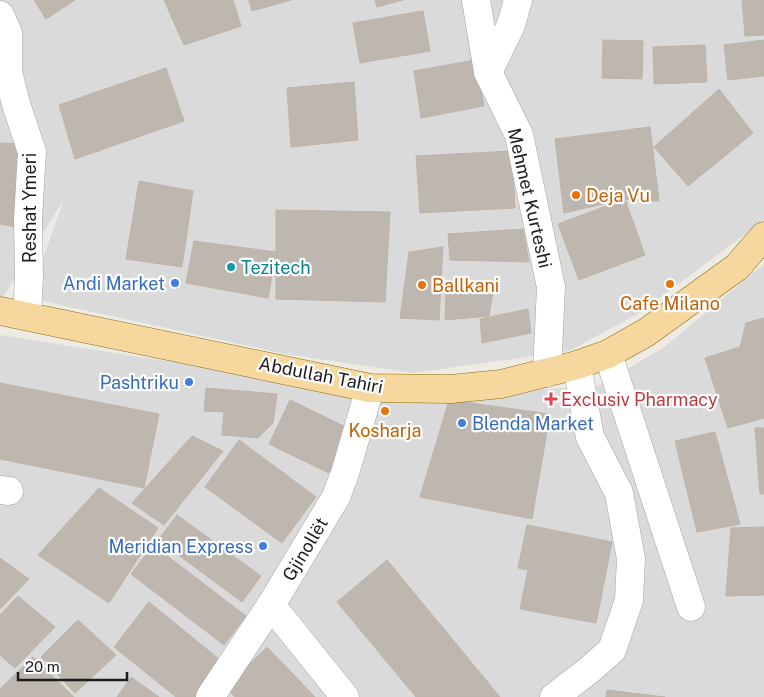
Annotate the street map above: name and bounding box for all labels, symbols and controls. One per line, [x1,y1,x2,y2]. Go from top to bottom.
street label: Mehmet Kurteshi [504,126,556,270]
street label: Reshat Ymeri [19,153,40,263]
place label: Deja Vu [586,185,650,206]
marker: Deja Vu [570,189,582,201]
place label: Tezitech [241,257,311,278]
marker: Tezitech [225,261,237,273]
place label: Andi Market [63,273,165,294]
place label: Ballkani [432,275,499,296]
marker: Andi Market [169,277,181,289]
marker: Cafe Milano [664,278,676,290]
marker: Ballkani [416,279,428,291]
place label: Cafe Milano [620,293,720,314]
street label: Abdullah Tahiri [257,353,385,397]
place label: Pashtriku [100,372,179,393]
marker: Pashtriku [183,376,195,388]
place label: Exclusiv Pharmacy [561,389,718,410]
marker: Exclusiv Pharmacy [545,393,557,405]
marker: Kosharja [379,405,391,417]
place label: Blenda Market [472,413,594,434]
marker: Blenda Market [456,417,468,429]
place label: Kosharja [348,420,422,441]
street label: Gjinollët [278,514,332,584]
place label: Meridian Express [108,536,253,557]
marker: Meridian Express [257,540,269,552]
scale bar [18,650,126,682]
text: 20 m [25,658,60,675]

